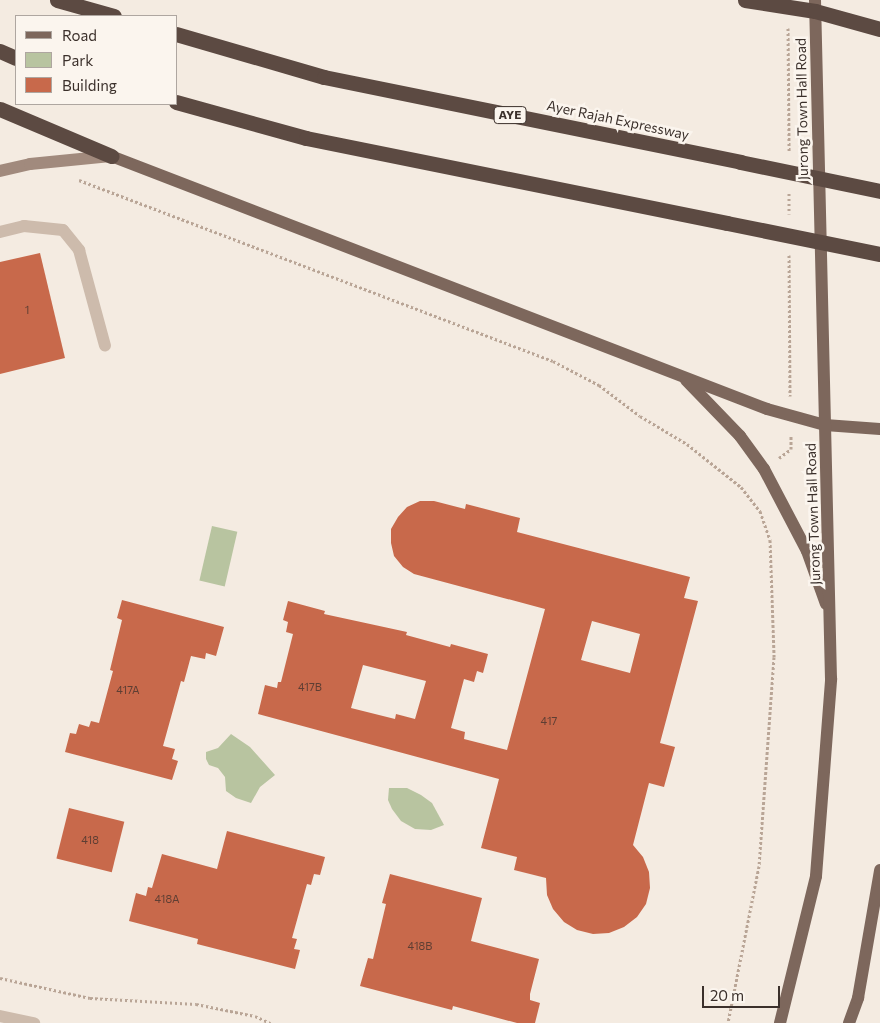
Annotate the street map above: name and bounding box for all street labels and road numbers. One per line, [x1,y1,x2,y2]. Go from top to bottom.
street label: Jurong Town Hall Road [792,38,812,180]
street label: Ayer Rajah Expressway [545,97,691,143]
road number: AYE [492,106,528,124]
street label: Jurong Town Hall Road [802,443,824,585]

